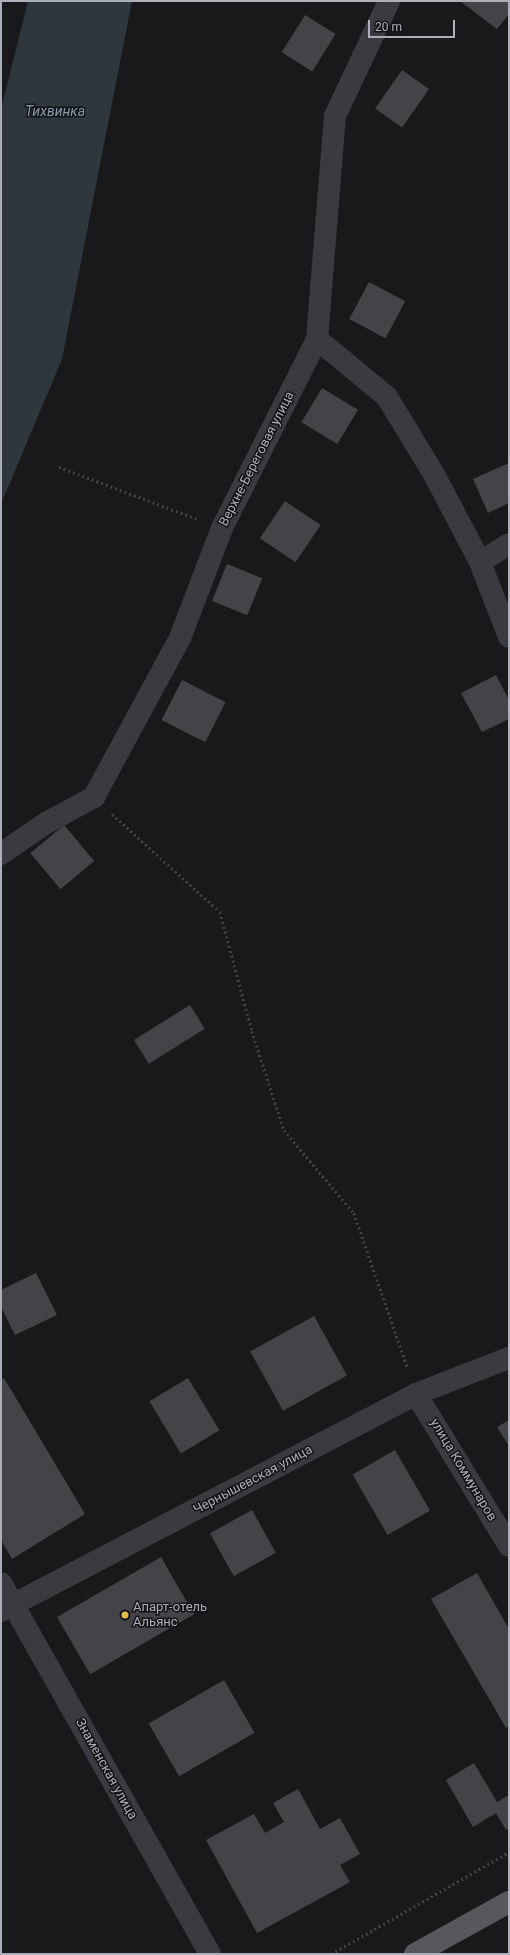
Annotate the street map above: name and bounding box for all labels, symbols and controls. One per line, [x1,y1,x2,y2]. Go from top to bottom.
scale bar [370,12,457,38]
text: 20 m [375,20,402,34]
water label: Тихвинка [25,103,85,119]
street label: Верхне-Береговая улица [216,389,298,529]
street label: улица Коммунаров [426,1416,500,1524]
street label: Чернышевская улица [191,1442,315,1518]
place label: Апарт-отель Альянс [133,1600,207,1631]
marker: Апарт-отель Альянс [120,1610,130,1620]
street label: Знаменская улица [72,1716,140,1822]

